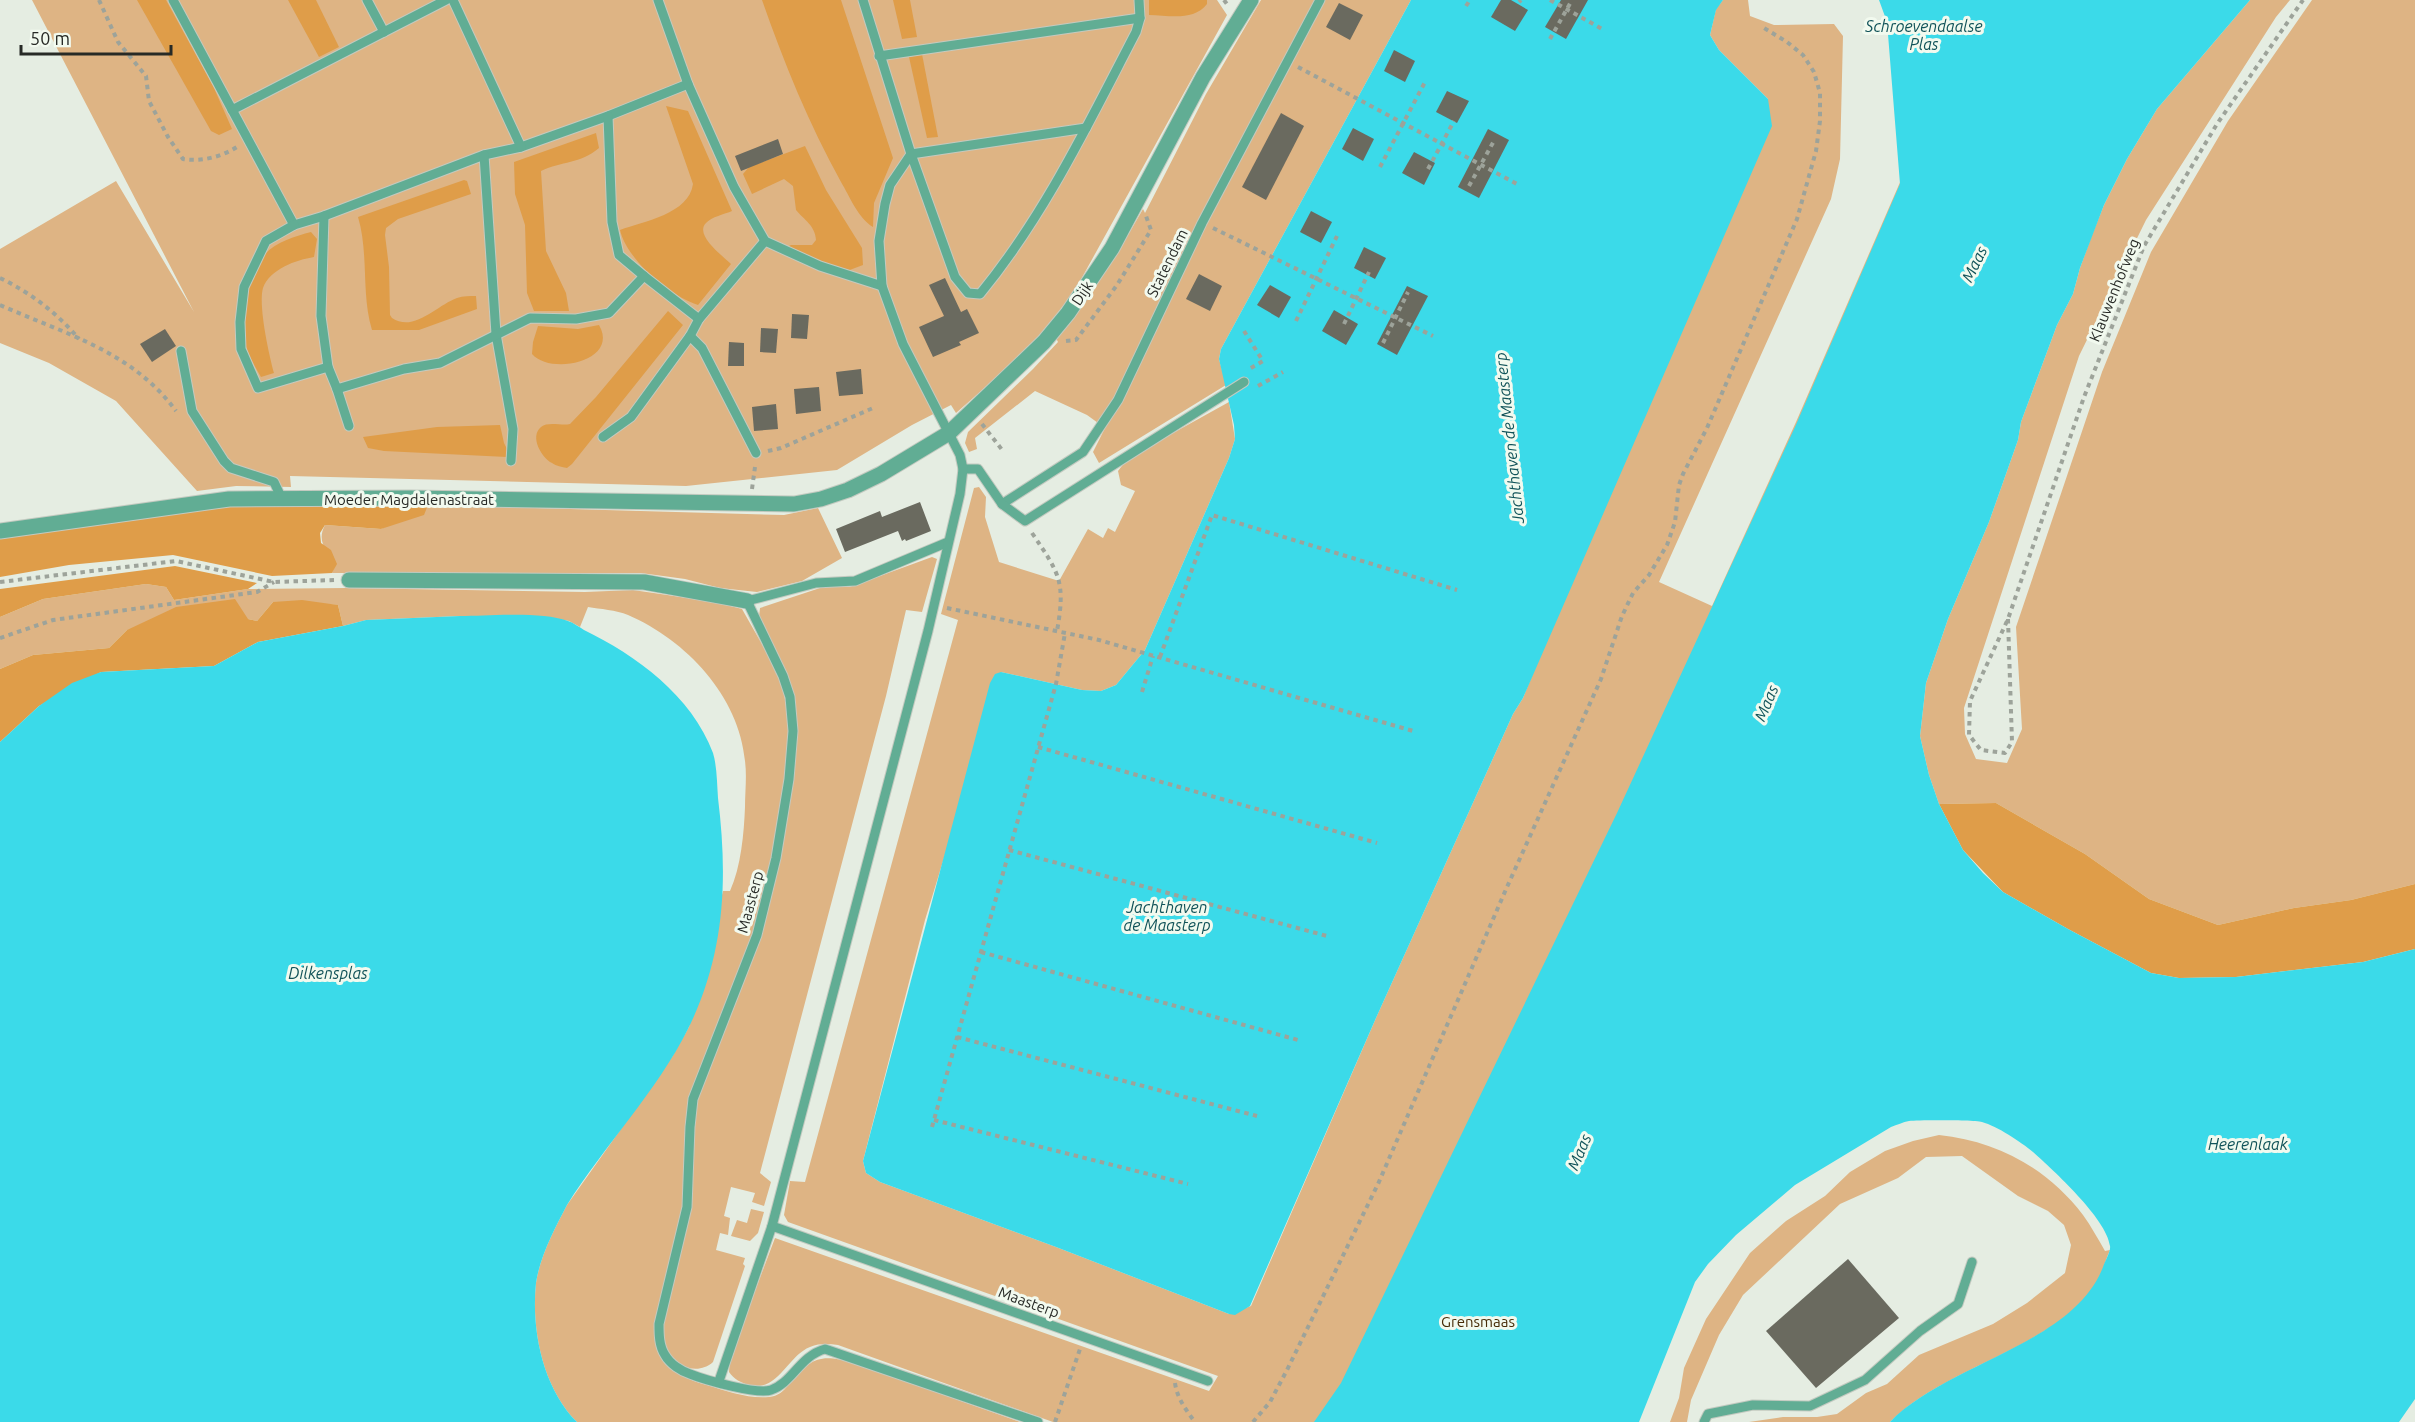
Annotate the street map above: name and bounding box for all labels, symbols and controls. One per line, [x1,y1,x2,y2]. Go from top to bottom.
water label: Schroevendaalse Plas [1864,17,1983,53]
scale bar [21,18,171,56]
text: 50 m [30,28,70,48]
street label: Statendam [1143,226,1191,300]
street label: Klauwenhofweg [2086,236,2142,344]
water label: Maas [1958,243,1990,285]
street label: Dijk [1068,277,1096,308]
water label: Jachthaven de Maasterp [1491,352,1527,525]
street label: Moeder Magdalenastraat [324,491,494,508]
water label: Maas [1750,682,1782,724]
street label: Maasterp [734,869,766,935]
water label: Jachthaven de Maasterp [1123,898,1211,934]
water label: Dilkensplas [288,964,368,982]
water label: Maas [1563,1131,1595,1173]
water label: Heerenlaak [2208,1135,2289,1153]
street label: Maasterp [996,1283,1062,1321]
park label: Grensmaas [1441,1313,1515,1330]

